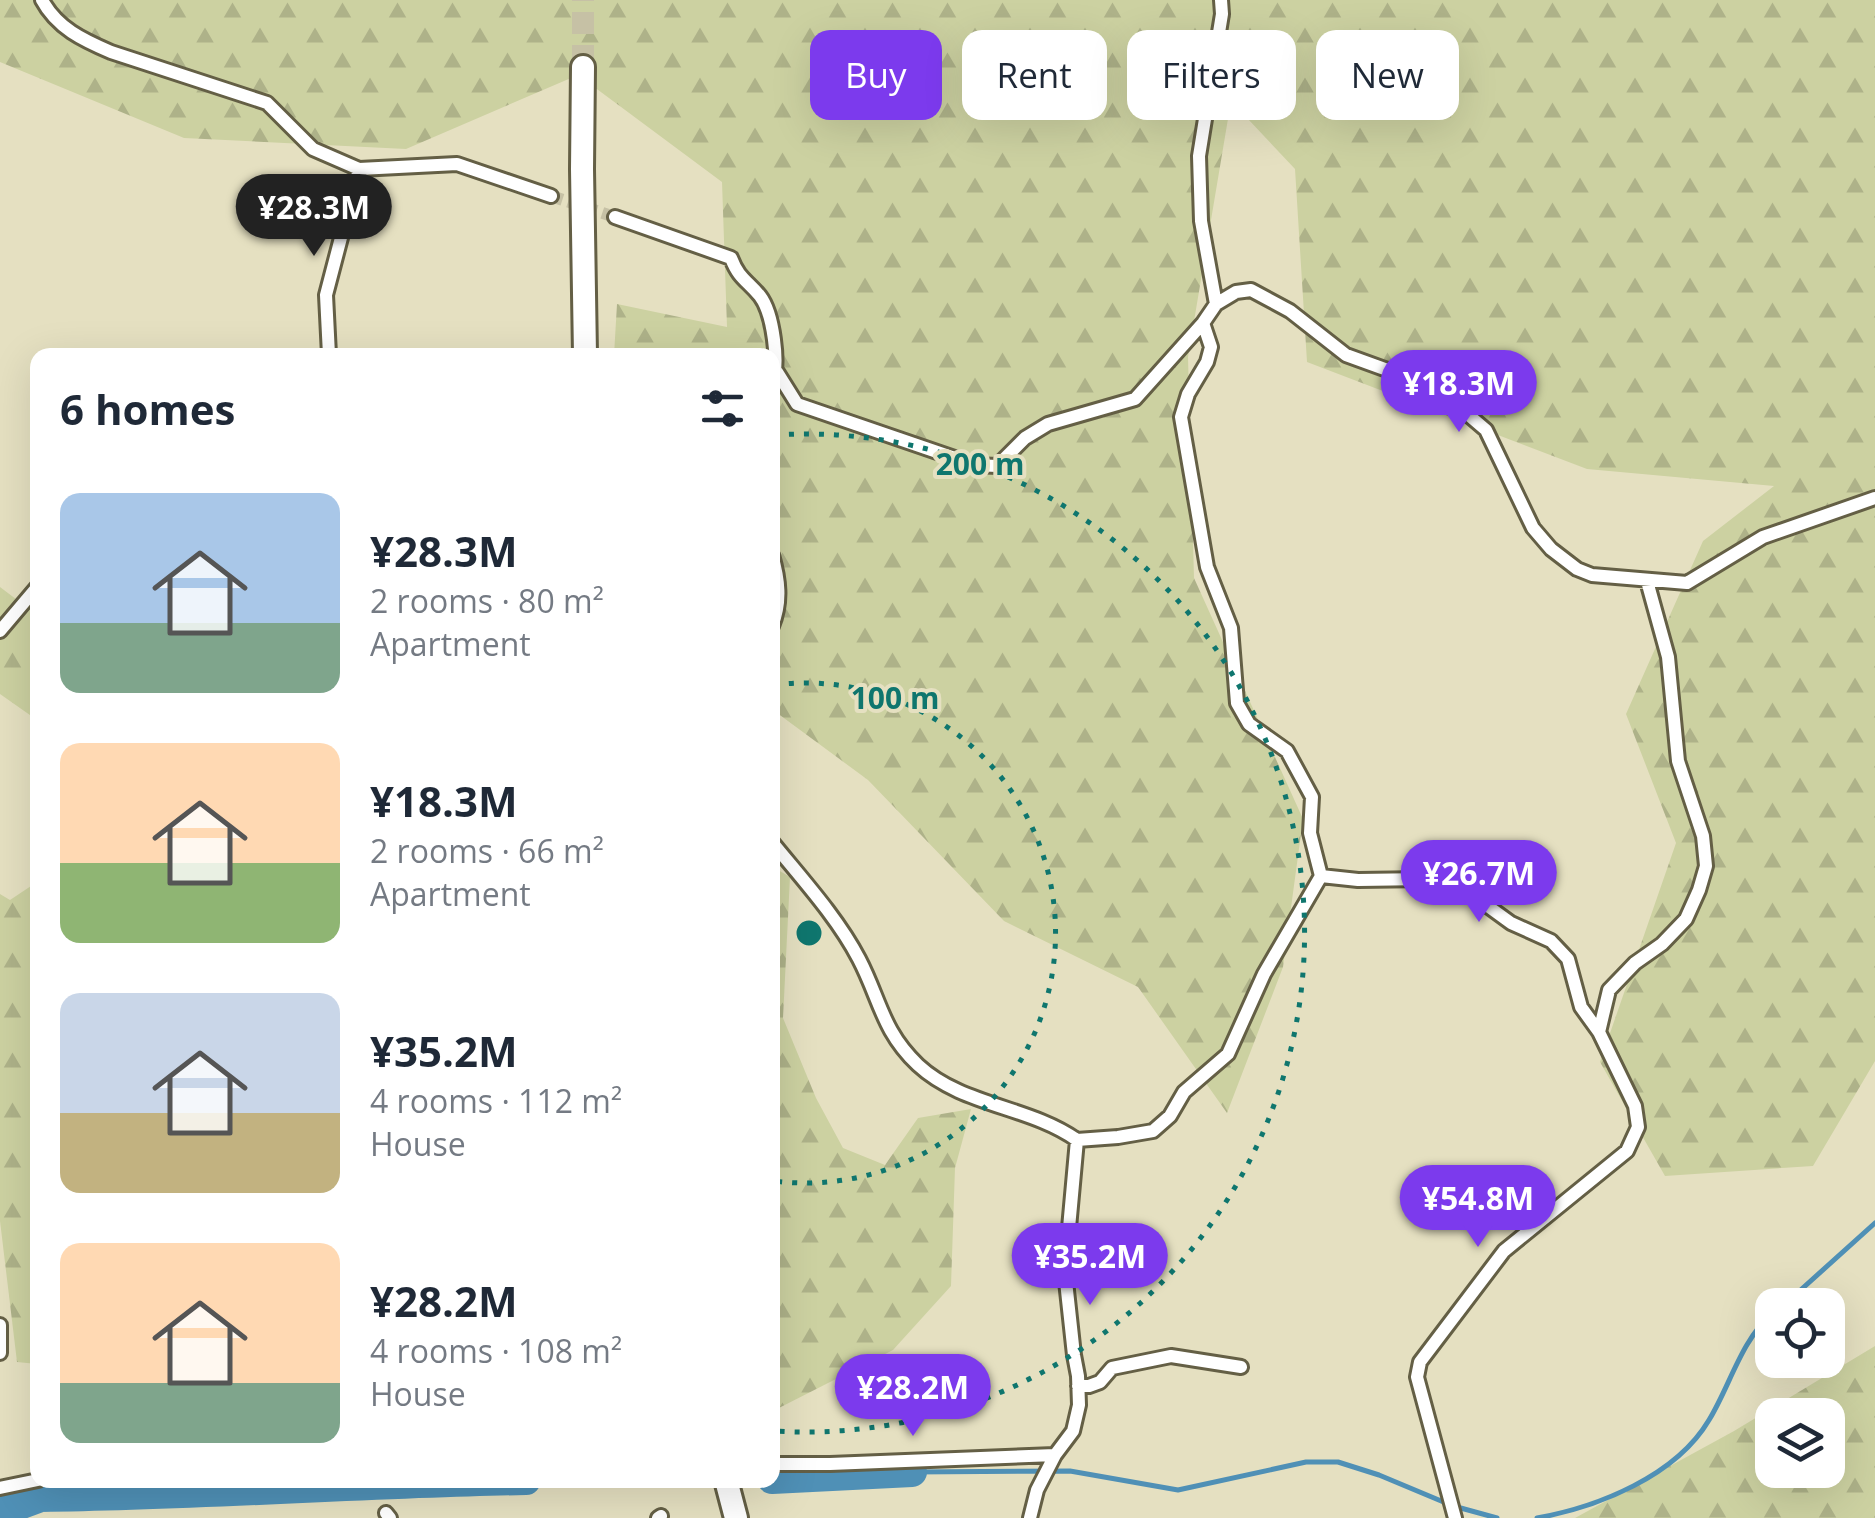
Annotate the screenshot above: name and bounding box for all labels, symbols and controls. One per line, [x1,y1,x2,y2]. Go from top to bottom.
chip: Buy [810,30,942,120]
chip: Rent [962,30,1107,120]
chip: Filters [1127,30,1296,120]
chip: New [1316,30,1459,120]
pin: ¥28.3M [233,174,395,259]
text: ¥28.3M [258,185,370,228]
pin: ¥18.3M [1378,350,1540,435]
text: ¥18.3M [1403,361,1515,404]
text: 6 homes [60,380,235,437]
icon: filters [695,381,750,436]
text: 200 m [936,443,1024,484]
text: ¥28.3M [370,522,518,579]
icon: home [140,533,260,653]
text: 2 rooms · 80 m² [370,579,604,622]
text: Apartment [370,622,531,665]
text: 100 m [851,677,939,718]
text: ¥18.3M [370,772,518,829]
icon: home [140,783,260,903]
text: 2 rooms · 66 m² [370,829,604,872]
pin: ¥26.7M [1398,840,1560,925]
text: ¥26.7M [1423,851,1535,894]
text: Apartment [370,872,531,915]
centre of rings [791,915,827,951]
text: ¥35.2M [370,1022,518,1079]
icon: home [140,1033,260,1153]
text: 4 rooms · 112 m² [370,1079,622,1122]
text: House [370,1122,466,1165]
pin: ¥54.8M [1397,1165,1559,1250]
text: ¥54.8M [1422,1176,1534,1219]
pin: ¥35.2M [1009,1223,1171,1308]
text: ¥35.2M [1034,1234,1146,1277]
text: ¥28.2M [370,1272,518,1329]
icon: home [140,1283,260,1403]
map controls [1755,1288,1845,1488]
button: locate [1755,1288,1845,1378]
text: 4 rooms · 108 m² [370,1329,622,1372]
pin: ¥28.2M [832,1354,994,1439]
text: ¥28.2M [857,1365,969,1408]
text: House [370,1372,466,1415]
button: layers [1755,1398,1845,1488]

